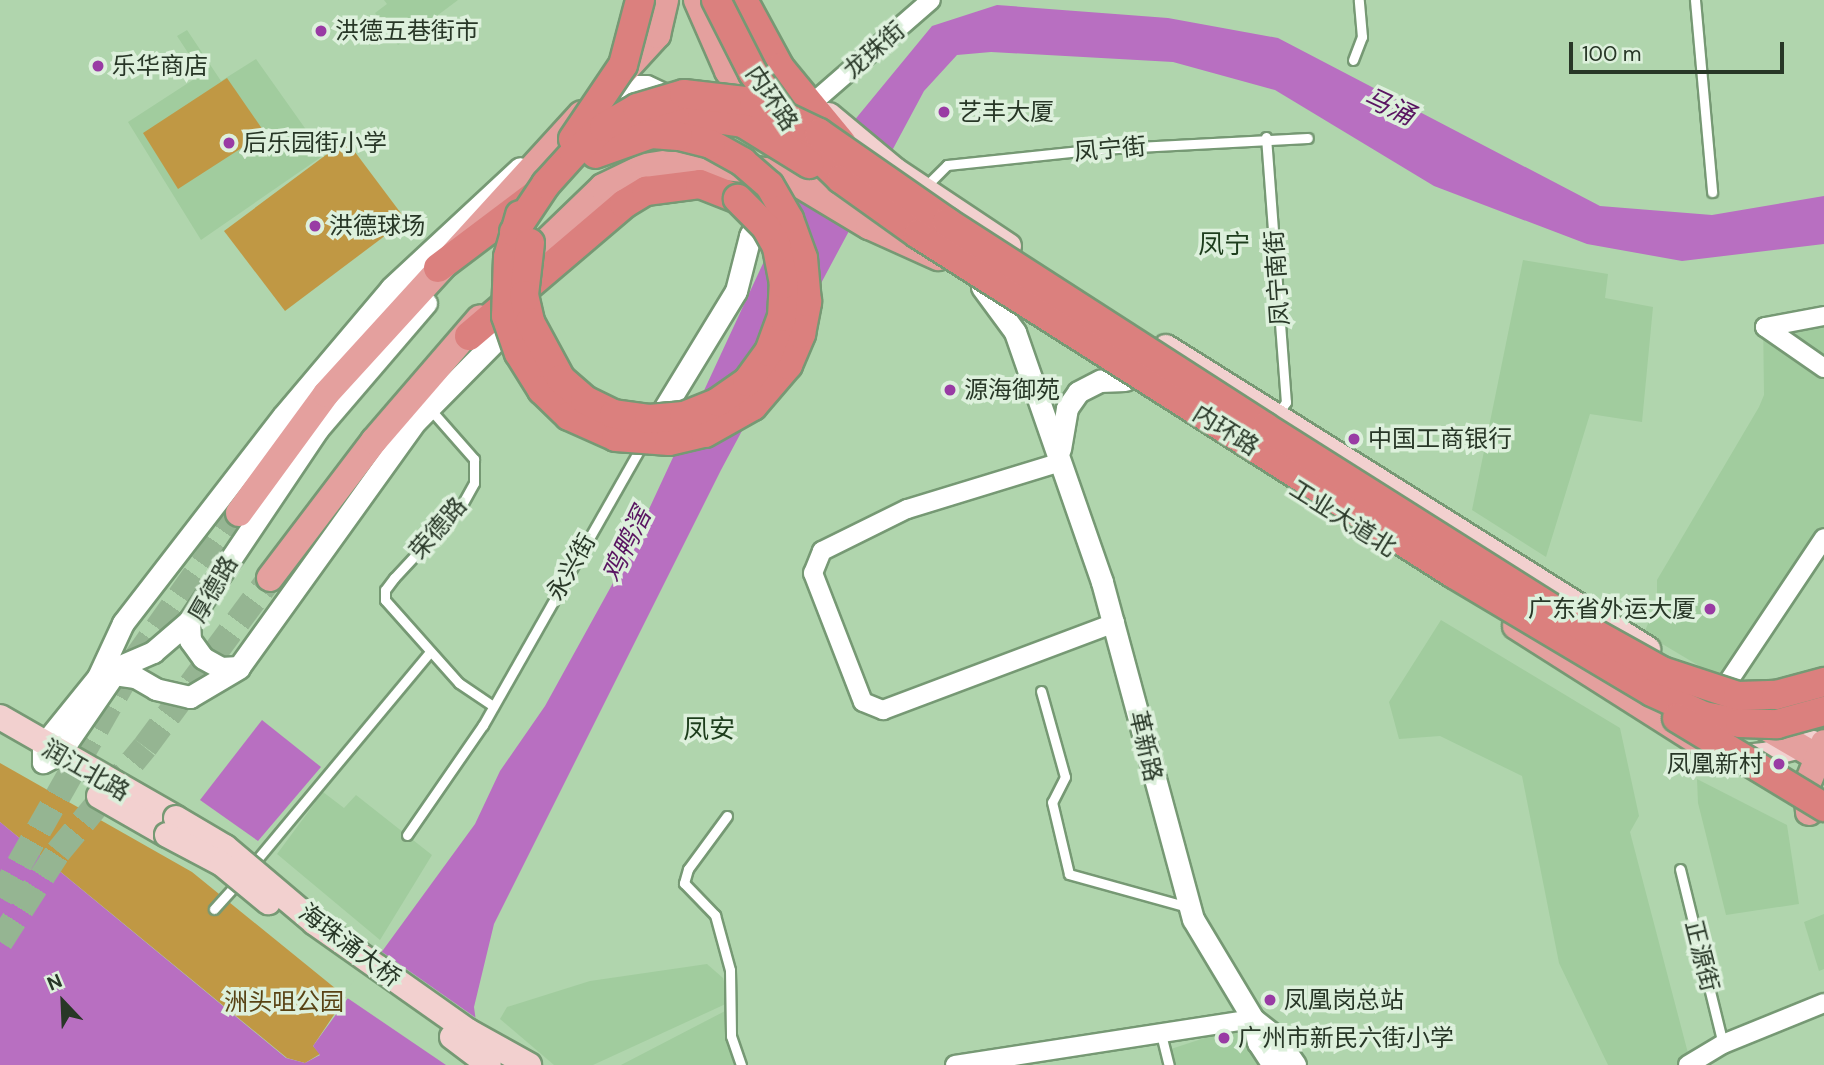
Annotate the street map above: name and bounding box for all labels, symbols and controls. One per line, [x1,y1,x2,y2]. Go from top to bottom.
street label: 龙珠街 [837,16,911,84]
place label: 洪德五巷街市 [335,17,479,45]
marker: 洪德五巷街市 [313,23,329,39]
scale bar [1572,28,1787,72]
text: 100 m [1582,40,1642,68]
place label: 乐华商店 [112,52,208,80]
marker: 乐华商店 [90,58,106,74]
street label: 内环路 [740,60,804,136]
water label: 马涌 [1359,82,1419,132]
place label: 艺丰大厦 [958,98,1054,126]
marker: 艺丰大厦 [936,104,952,120]
place label: 后乐园街小学 [243,129,387,157]
street label: 凤宁街 [1073,132,1147,166]
marker: 后乐园街小学 [221,135,237,151]
place label: 洪德球场 [329,212,425,240]
marker: 洪德球场 [307,218,323,234]
district label: 凤宁 [1198,229,1250,261]
street label: 凤宁南街 [1259,229,1295,327]
place label: 源海御苑 [964,376,1060,404]
marker: 源海御苑 [942,382,958,398]
street label: 内环路 [1188,399,1264,461]
place label: 中国工商银行 [1368,425,1512,453]
marker: 中国工商银行 [1346,431,1362,447]
street label: 工业大道北 [1284,474,1402,562]
street label: 荣德路 [404,491,472,565]
water label: 鸡鸭滘 [596,503,658,587]
street label: 永兴街 [541,529,601,605]
street label: 厚德路 [183,551,243,627]
place label: 广东省外运大厦 [1528,595,1696,623]
marker: 广东省外运大厦 [1702,601,1718,617]
street label: 革新路 [1124,708,1168,784]
district label: 凤安 [683,714,735,746]
street label: 润江北路 [37,734,135,806]
place label: 凤凰新村 [1667,750,1763,778]
marker: 凤凰新村 [1769,754,1789,774]
street label: 海珠涌大桥 [293,897,407,993]
street label: 正源街 [1679,918,1725,994]
north arrow [28,967,98,1037]
text: N [43,968,66,996]
place label: 凤凰岗总站 [1284,986,1404,1014]
park label: 洲头咀公园 [224,988,344,1016]
marker: 凤凰岗总站 [1262,992,1278,1008]
place label: 广州市新民六街小学 [1238,1024,1454,1052]
marker: 广州市新民六街小学 [1216,1030,1232,1046]

